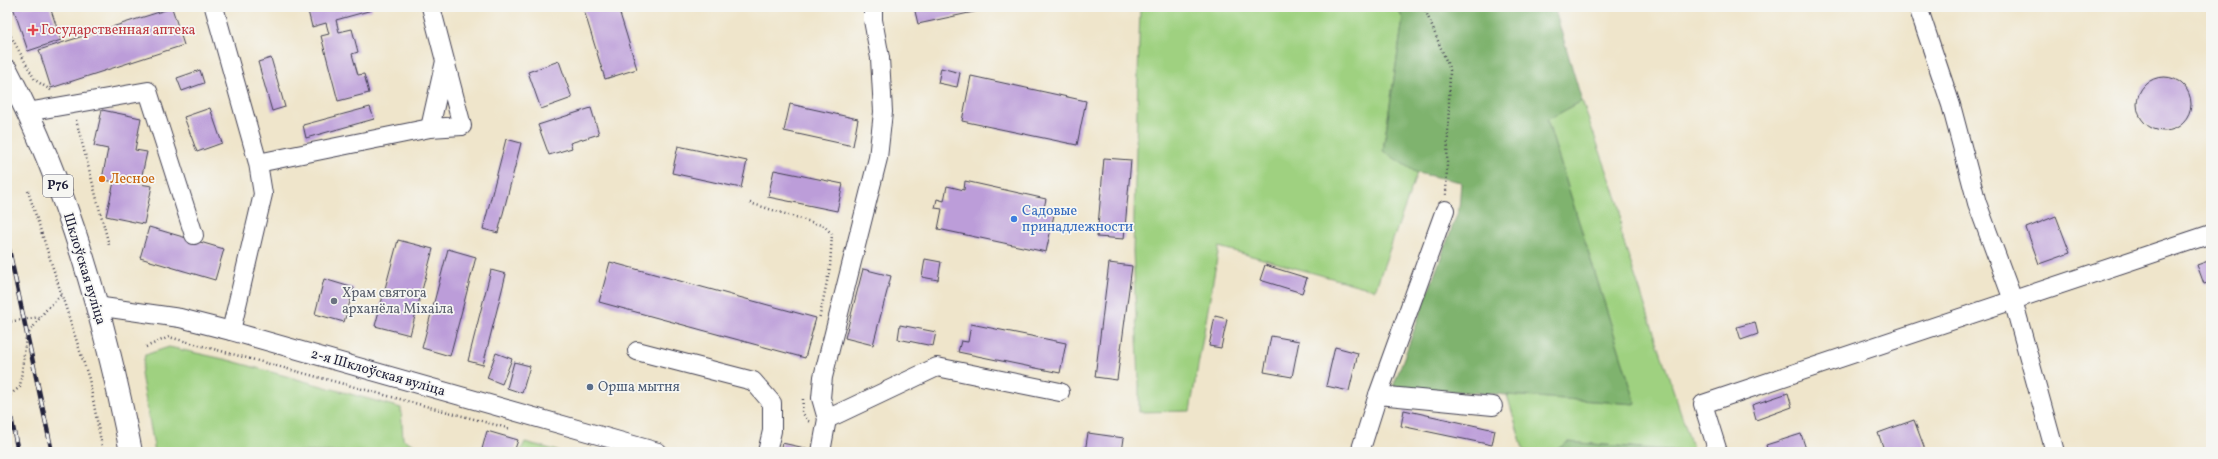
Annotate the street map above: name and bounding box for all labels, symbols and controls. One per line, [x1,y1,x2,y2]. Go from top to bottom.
place label: Государственная аптека [41,21,196,40]
marker: Государственная аптека [28,25,38,35]
place label: Лесное [110,170,155,189]
marker: Лесное [97,174,107,184]
road number: Р76 [43,175,73,197]
place label: Садовые принадлежности [1022,202,1134,237]
street label: Шклоўская вуліца [58,211,110,327]
marker: Садовые принадлежности [1009,214,1019,224]
place label: Храм святога арханёла Міхаіла [342,284,454,319]
marker: Храм святога арханёла Міхаіла [329,296,339,306]
street label: 2-я Шклоўская вуліца [308,345,448,401]
place label: Орша мытня [598,378,680,397]
marker: Орша мытня [585,382,595,392]

